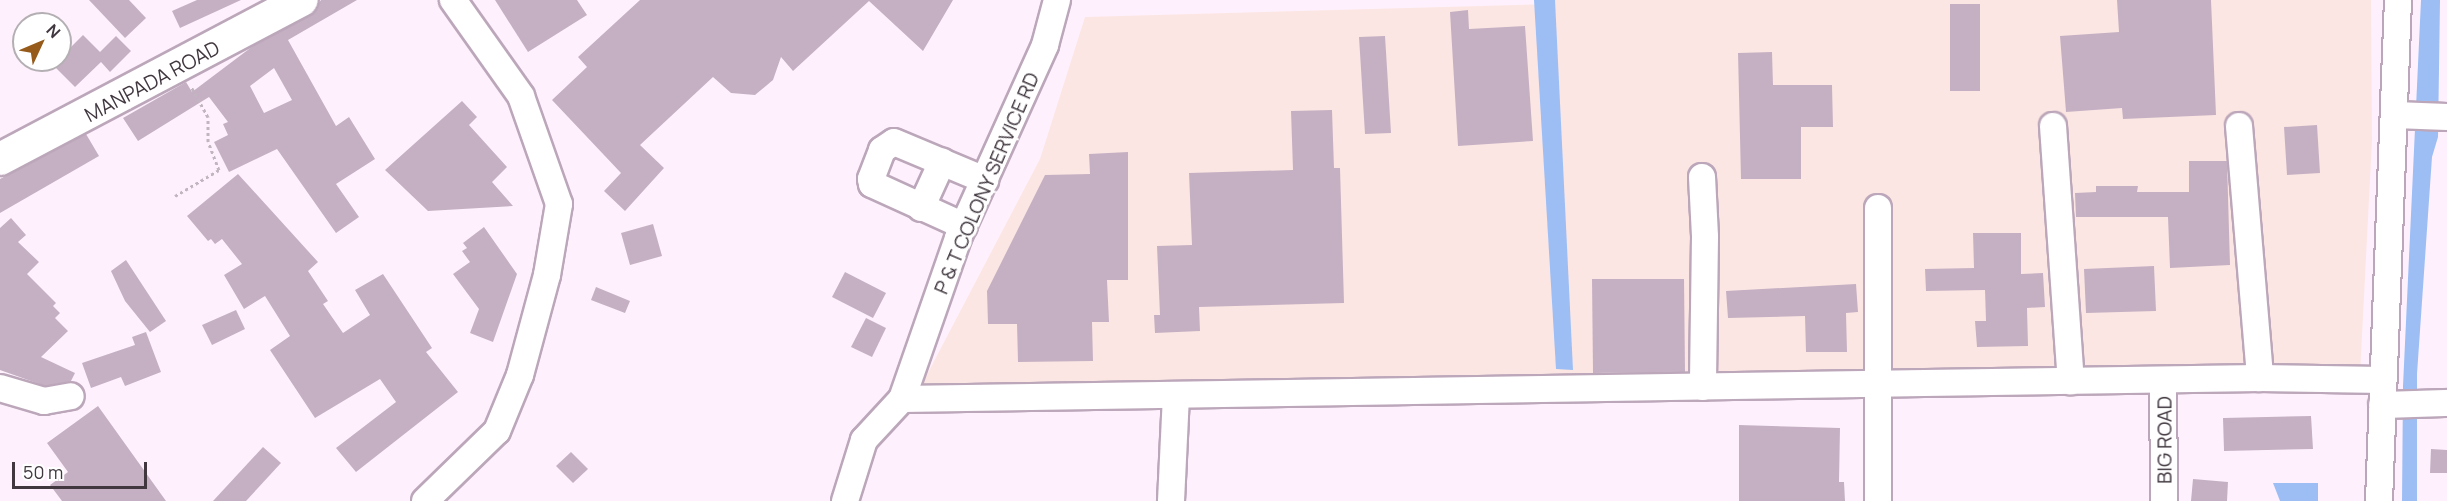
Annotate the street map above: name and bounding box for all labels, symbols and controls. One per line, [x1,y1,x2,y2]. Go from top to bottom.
north arrow [12,12,72,72]
text: N [42,19,65,43]
street label: MANPADA ROAD [80,35,224,127]
street label: P & T COLONY SERVICE RD [928,68,1044,298]
street label: BIG ROAD [2152,396,2176,484]
scale bar [15,450,150,488]
text: 50 m [23,460,63,484]

